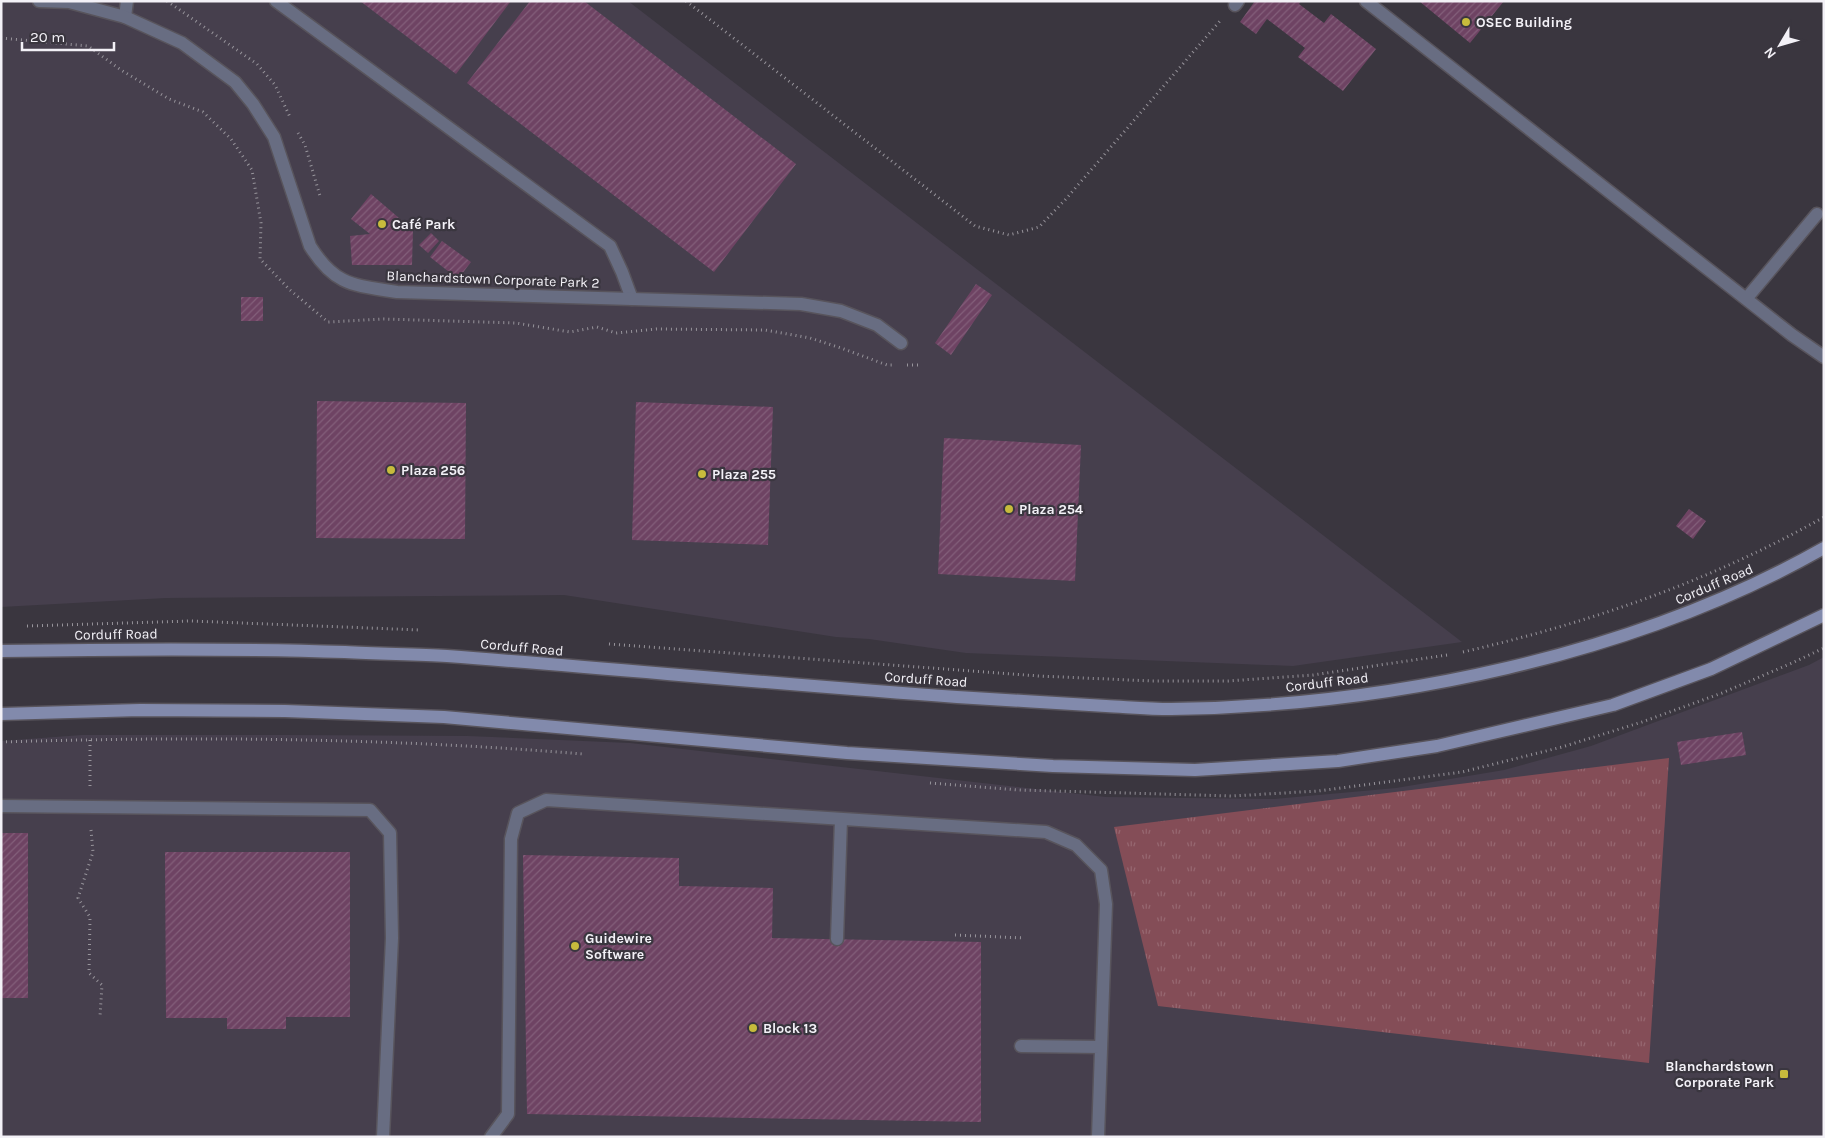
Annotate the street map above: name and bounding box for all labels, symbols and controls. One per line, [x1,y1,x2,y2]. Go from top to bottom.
place label: OSEC Building [1476,14,1572,31]
marker: OSEC Building [1460,16,1472,28]
scale bar [22,20,115,52]
north arrow [1755,20,1805,70]
text: 20 m [30,28,65,46]
text: N [1760,44,1780,62]
place label: Café Park [392,216,456,233]
marker: Café Park [376,218,388,230]
street label: Blanchardstown Corporate Park 2 [386,267,600,292]
place label: Plaza 256 [401,462,465,479]
marker: Plaza 256 [385,464,397,476]
place label: Plaza 255 [712,466,776,483]
marker: Plaza 255 [696,468,708,480]
place label: Plaza 254 [1019,501,1084,518]
marker: Plaza 254 [1003,503,1015,515]
street label: Corduff Road [1673,560,1756,609]
street label: Corduff Road [74,625,158,644]
street label: Corduff Road [480,635,564,660]
street label: Corduff Road [884,668,968,691]
street label: Corduff Road [1285,669,1369,696]
place label: Guidewire Software [585,930,652,963]
marker: Guidewire Software [569,940,581,952]
place label: Block 13 [763,1020,817,1037]
marker: Block 13 [747,1022,759,1034]
place label: Blanchardstown Corporate Park [1665,1058,1775,1091]
marker: Blanchardstown Corporate Park [1778,1068,1790,1080]

